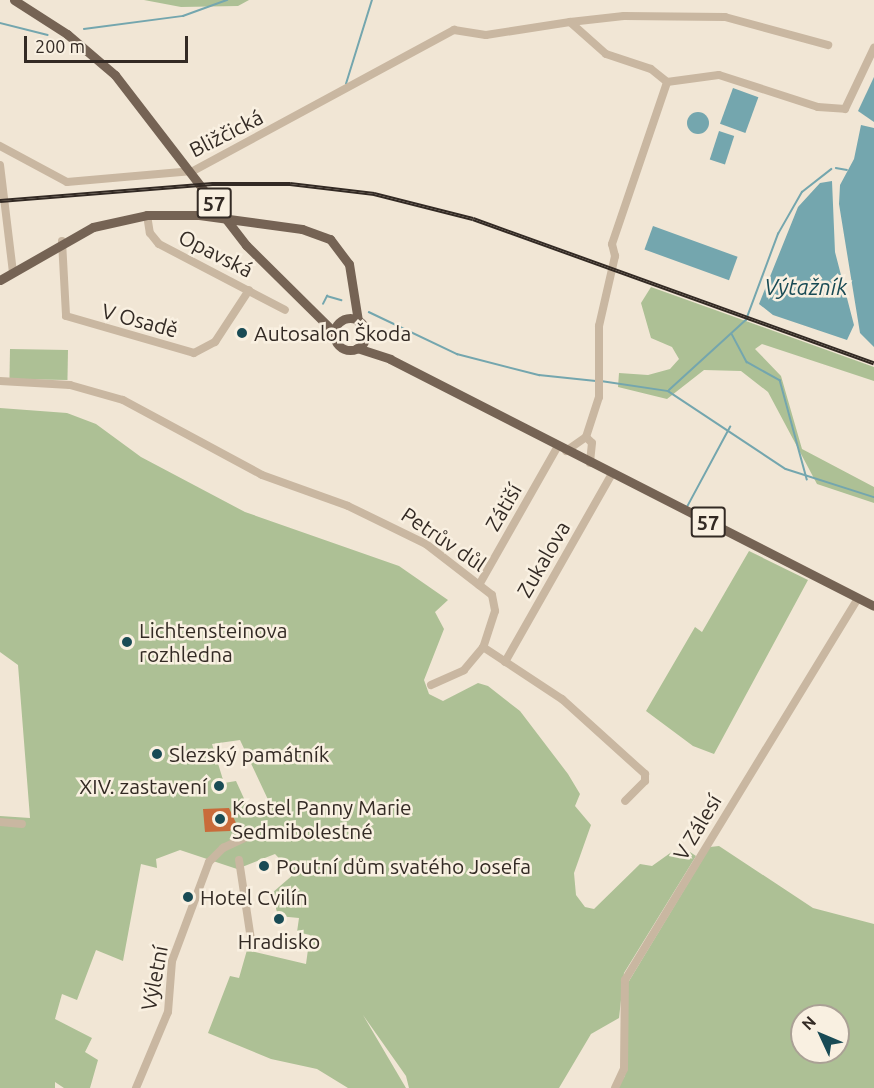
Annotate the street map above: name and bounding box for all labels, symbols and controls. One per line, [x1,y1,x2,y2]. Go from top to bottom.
scale bar [27,24,190,62]
text: 200 m [35,36,85,56]
street label: Bližčická [185,104,267,162]
road number: 57 [196,186,232,220]
street label: Opavská [175,224,257,282]
water label: Výtažník [764,274,848,300]
street label: V Osadě [99,298,181,342]
place label: Autosalon Škoda [254,320,411,346]
marker: Autosalon Škoda [235,326,249,340]
street label: Zátiší [480,479,526,535]
street label: Petrův důl [397,502,491,576]
road number: 57 [690,505,726,539]
street label: Zukalova [511,516,575,602]
place label: Lichtensteinova rozhledna [139,617,288,667]
marker: Lichtensteinova rozhledna [120,635,134,649]
place label: Slezský památník [169,741,329,767]
marker: Slezský památník [150,747,164,761]
place label: XIV. zastavení [79,773,207,799]
marker: XIV. zastavení [212,779,226,793]
street label: V Zálesí [668,790,726,864]
place label: Kostel Panny Marie Sedmibolestné [232,794,412,844]
marker: Kostel Panny Marie Sedmibolestné [213,812,227,826]
place label: Poutní dům svatého Josefa [276,853,531,879]
marker: Poutní dům svatého Josefa [257,859,271,873]
place label: Hotel Cvilín [200,884,308,910]
marker: Hotel Cvilín [181,890,195,904]
marker: Hradisko [272,912,286,926]
place label: Hradisko [238,928,320,954]
street label: Výletní [135,943,173,1013]
north arrow [790,1004,850,1064]
text: N [798,1012,819,1033]

